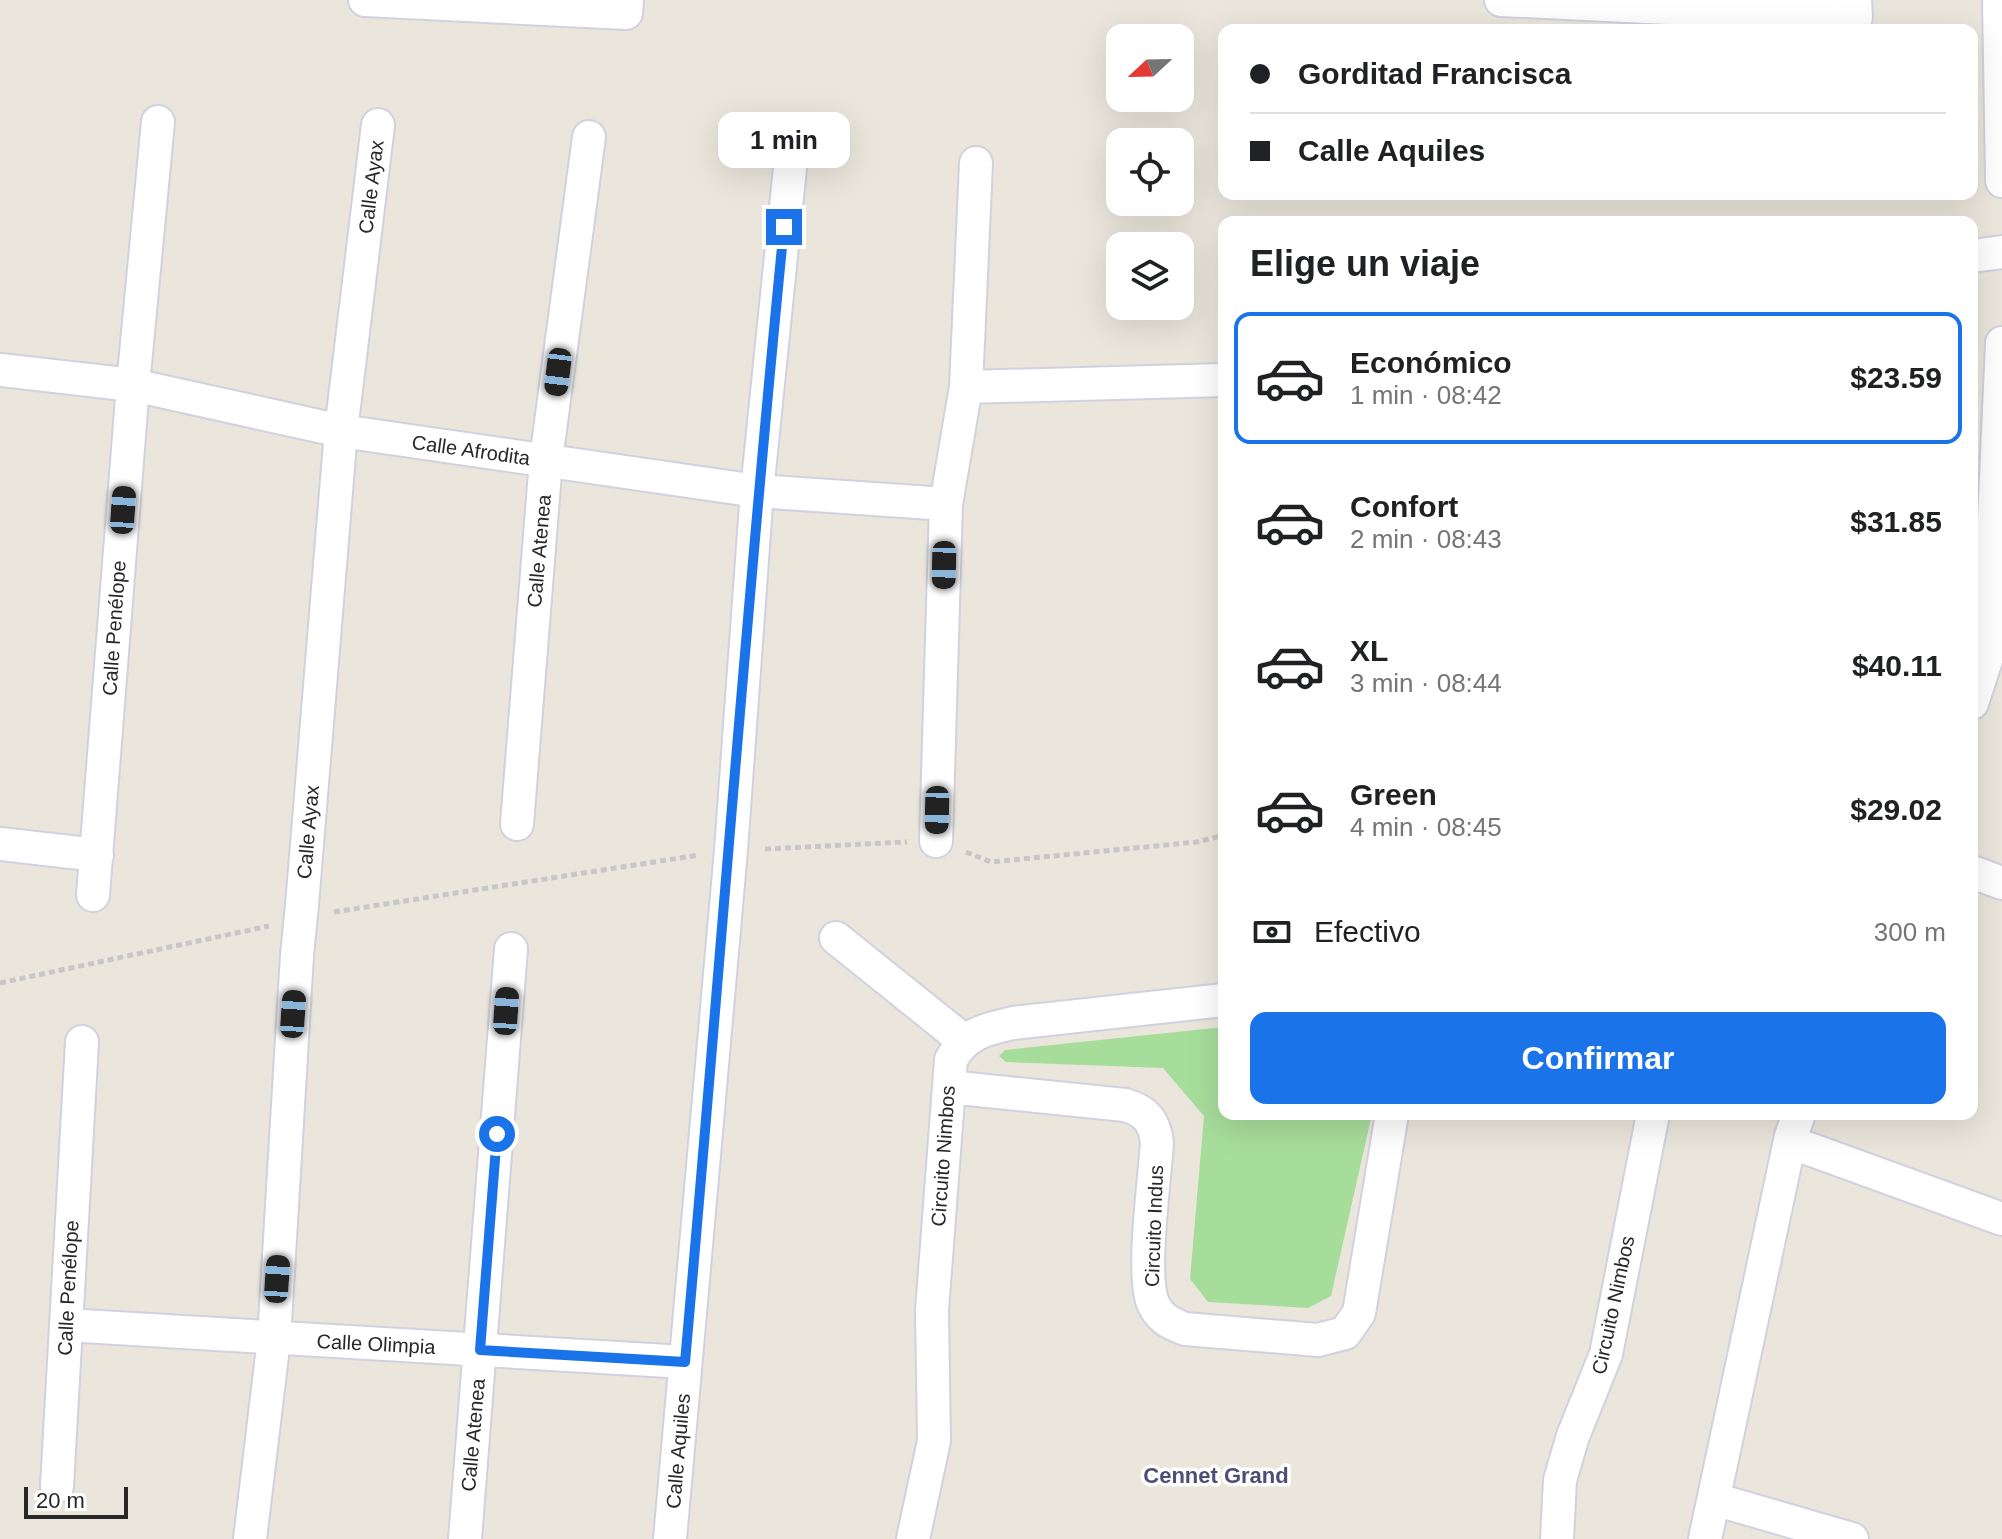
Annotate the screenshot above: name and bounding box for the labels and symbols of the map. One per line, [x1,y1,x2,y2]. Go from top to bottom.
north arrow [1106,24,1194,112]
callout: 1 min [718,111,850,167]
street label: Calle Ayax [354,139,388,235]
route end [766,209,802,245]
car [543,347,573,397]
street label: Calle Afrodita [411,431,532,469]
car [109,485,137,535]
street label: Calle Atenea [523,493,555,608]
car [932,541,956,589]
street label: Calle Penélope [98,560,130,696]
street label: Calle Ayax [293,784,323,880]
car [925,786,949,834]
car [492,986,520,1036]
car [279,989,307,1039]
street label: Circuito Nimbos [927,1085,959,1227]
route start [479,1116,515,1152]
street label: Circuito Indus [1141,1165,1167,1287]
street label: Calle Penélope [53,1220,83,1356]
street label: Circuito Nimbos [1588,1234,1638,1376]
car [263,1254,291,1304]
street label: Calle Olimpia [316,1330,437,1358]
street label: Calle Atenea [457,1377,489,1492]
street label: Calle Aquiles [662,1392,694,1510]
district label: Cennet Grand [1143,1463,1289,1488]
scale bar [24,1483,128,1519]

